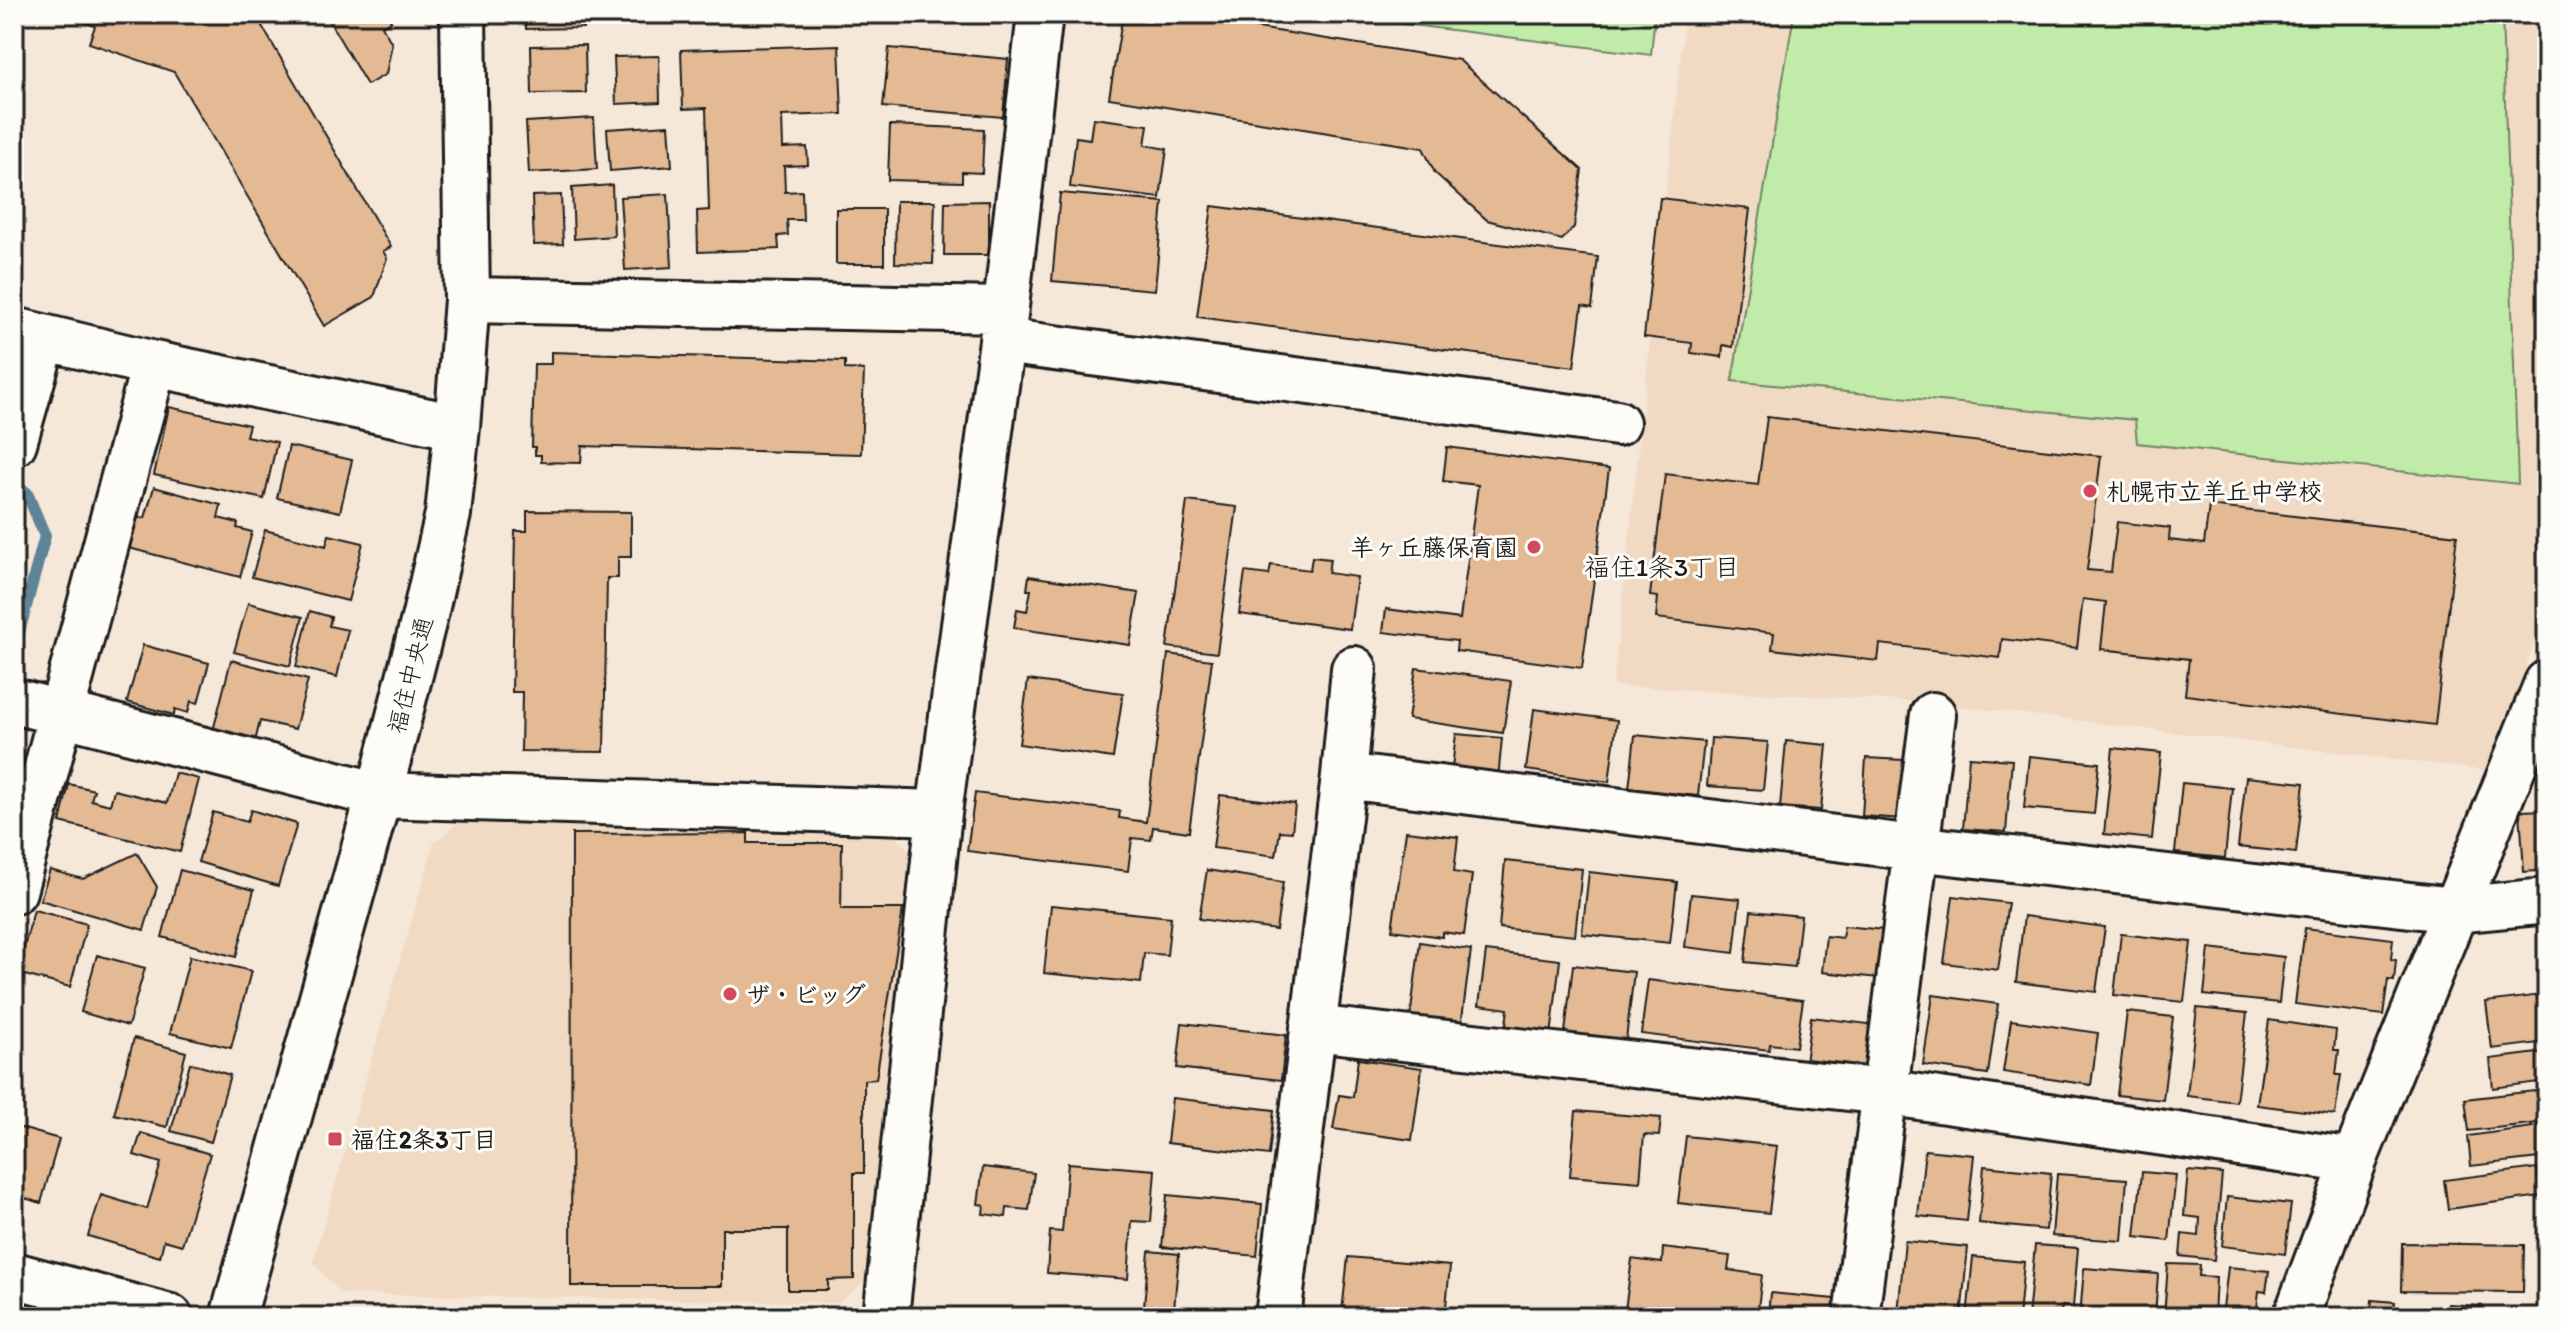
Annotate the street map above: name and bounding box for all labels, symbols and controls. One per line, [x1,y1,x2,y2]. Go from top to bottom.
place label: 札幌市立羊丘中学校 [2106,477,2322,506]
marker: 札幌市立羊丘中学校 [2081,482,2099,500]
place label: 羊ヶ丘藤保育園 [1350,533,1518,562]
marker: 羊ヶ丘藤保育園 [1525,538,1543,556]
district label: 福住1条3丁目 [1584,551,1740,583]
street label: 福住中央通 [381,613,439,737]
place label: ザ・ビッグ [746,980,866,1009]
marker: ザ・ビッグ [721,985,739,1003]
place label: 福住2条3丁目 [351,1125,497,1154]
marker: 福住2条3丁目 [326,1130,344,1148]

